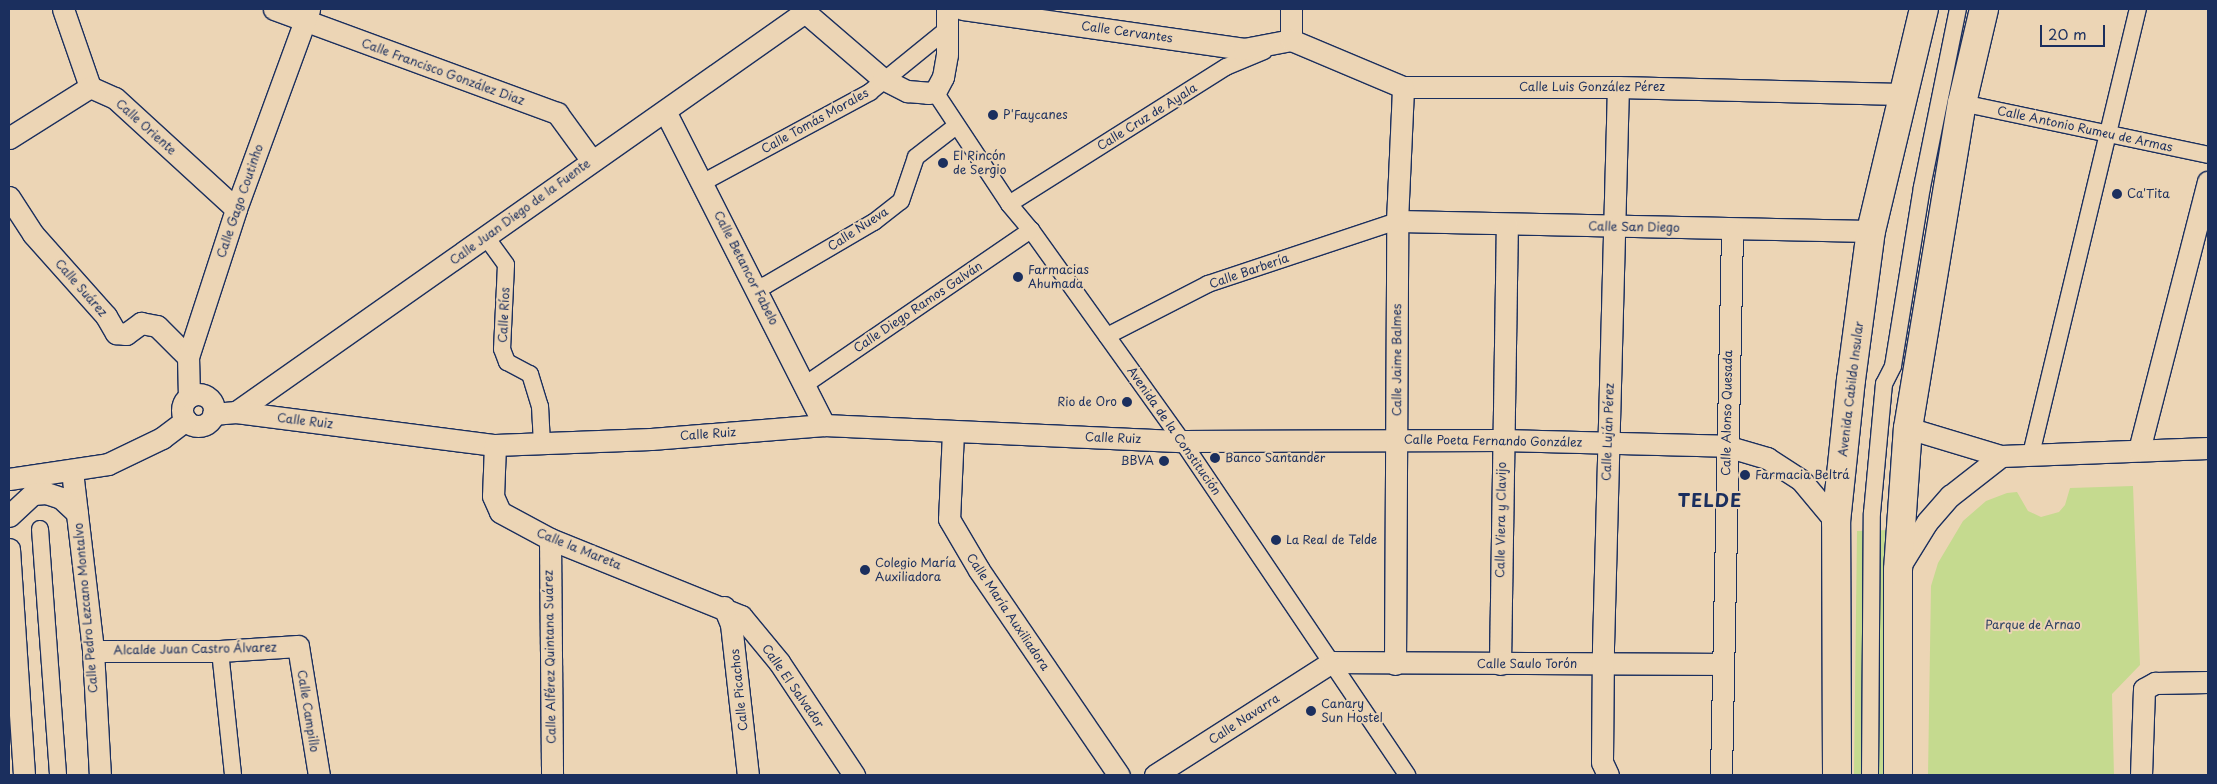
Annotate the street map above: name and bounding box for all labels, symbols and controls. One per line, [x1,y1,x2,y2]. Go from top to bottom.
scale bar [2042,15,2107,47]
street label: Calle Cervantes [1081,18,1173,46]
text: 20 m [2048,22,2087,45]
street label: Calle Francisco González Diaz [358,35,528,109]
street label: Calle Cruz de Ayala [1094,80,1200,154]
street label: Calle Luis González Pérez [1518,80,1666,94]
street label: Calle Tomás Morales [759,86,871,156]
street label: Calle Oriente [113,96,179,158]
street label: Calle Antonio Rumeu de Armas [1995,103,2175,155]
place label: P'Faycanes [1003,108,1068,122]
marker: P'Faycanes [987,109,999,121]
street label: Calle Gago Coutinho [214,142,266,260]
place label: El Rincón de Sergio [953,149,1007,177]
street label: Calle Juan Diego de la Fuente [446,156,594,268]
marker: El Rincón de Sergio [937,157,949,169]
place label: Ca'Tita [2127,187,2170,201]
marker: Ca'Tita [2111,188,2123,200]
street label: Calle Nueva [825,204,891,254]
street label: Calle Betancor Fabelo [711,209,781,327]
street label: Calle San Diego [1588,219,1680,235]
street label: Calle Barbería [1207,251,1291,291]
street label: Calle Suárez [52,256,110,320]
street label: Calle Diego Ramos Galván [851,258,985,356]
place label: Farmacias Ahumada [1028,263,1089,291]
marker: Farmacias Ahumada [1012,271,1024,283]
street label: Calle Ríos [495,286,513,344]
street label: Calle Jaime Balmes [1390,303,1404,417]
street label: Avenida Cabildo Insular [1836,320,1866,458]
street label: Calle Alonso Quesada [1719,350,1735,476]
street label: Avenida de la Constitución [1124,364,1224,498]
street label: Calle Luján Pérez [1599,382,1617,482]
place label: Rio de Oro [1056,395,1117,409]
marker: Rio de Oro [1121,396,1133,408]
street label: Calle Ruiz [276,410,334,432]
street label: Calle Ruiz [679,425,737,443]
street label: Calle Ruiz [1084,430,1142,446]
street label: Calle Poeta Fernando González [1402,432,1584,450]
place label: Banco Santander [1225,451,1325,465]
marker: Banco Santander [1209,452,1221,464]
place label: BBVA [1121,454,1154,468]
marker: BBVA [1158,455,1170,467]
street label: Calle Viera y Clavijo [1493,461,1509,579]
place label: Farmacia Beltrá [1755,468,1850,482]
marker: Farmacia Beltrá [1739,469,1751,481]
district label: TELDE [1677,489,1743,511]
street label: Calle Pedro Lezcano Montalvo [71,522,101,694]
street label: Calle la Mareta [534,525,624,573]
place label: La Real de Telde [1286,533,1380,547]
marker: La Real de Telde [1270,534,1282,546]
street label: Calle María Auxiliadora [963,551,1053,673]
place label: Colegio María Auxiliadora [875,556,957,584]
marker: Colegio María Auxiliadora [859,564,871,576]
street label: Calle Alférez Quintana Suárez [541,569,559,745]
park label: Parque de Arnao [1984,618,2082,632]
street label: Alcalde Juan Castro Álvarez [112,640,278,658]
street label: Calle El Salvador [759,641,827,731]
street label: Calle Picachos [728,648,750,732]
street label: Calle Saulo Torón [1477,657,1577,671]
street label: Calle Campillo [294,668,322,754]
street label: Calle Navarra [1206,691,1282,747]
place label: Canary Sun Hostel [1321,697,1382,725]
marker: Canary Sun Hostel [1305,705,1317,717]

